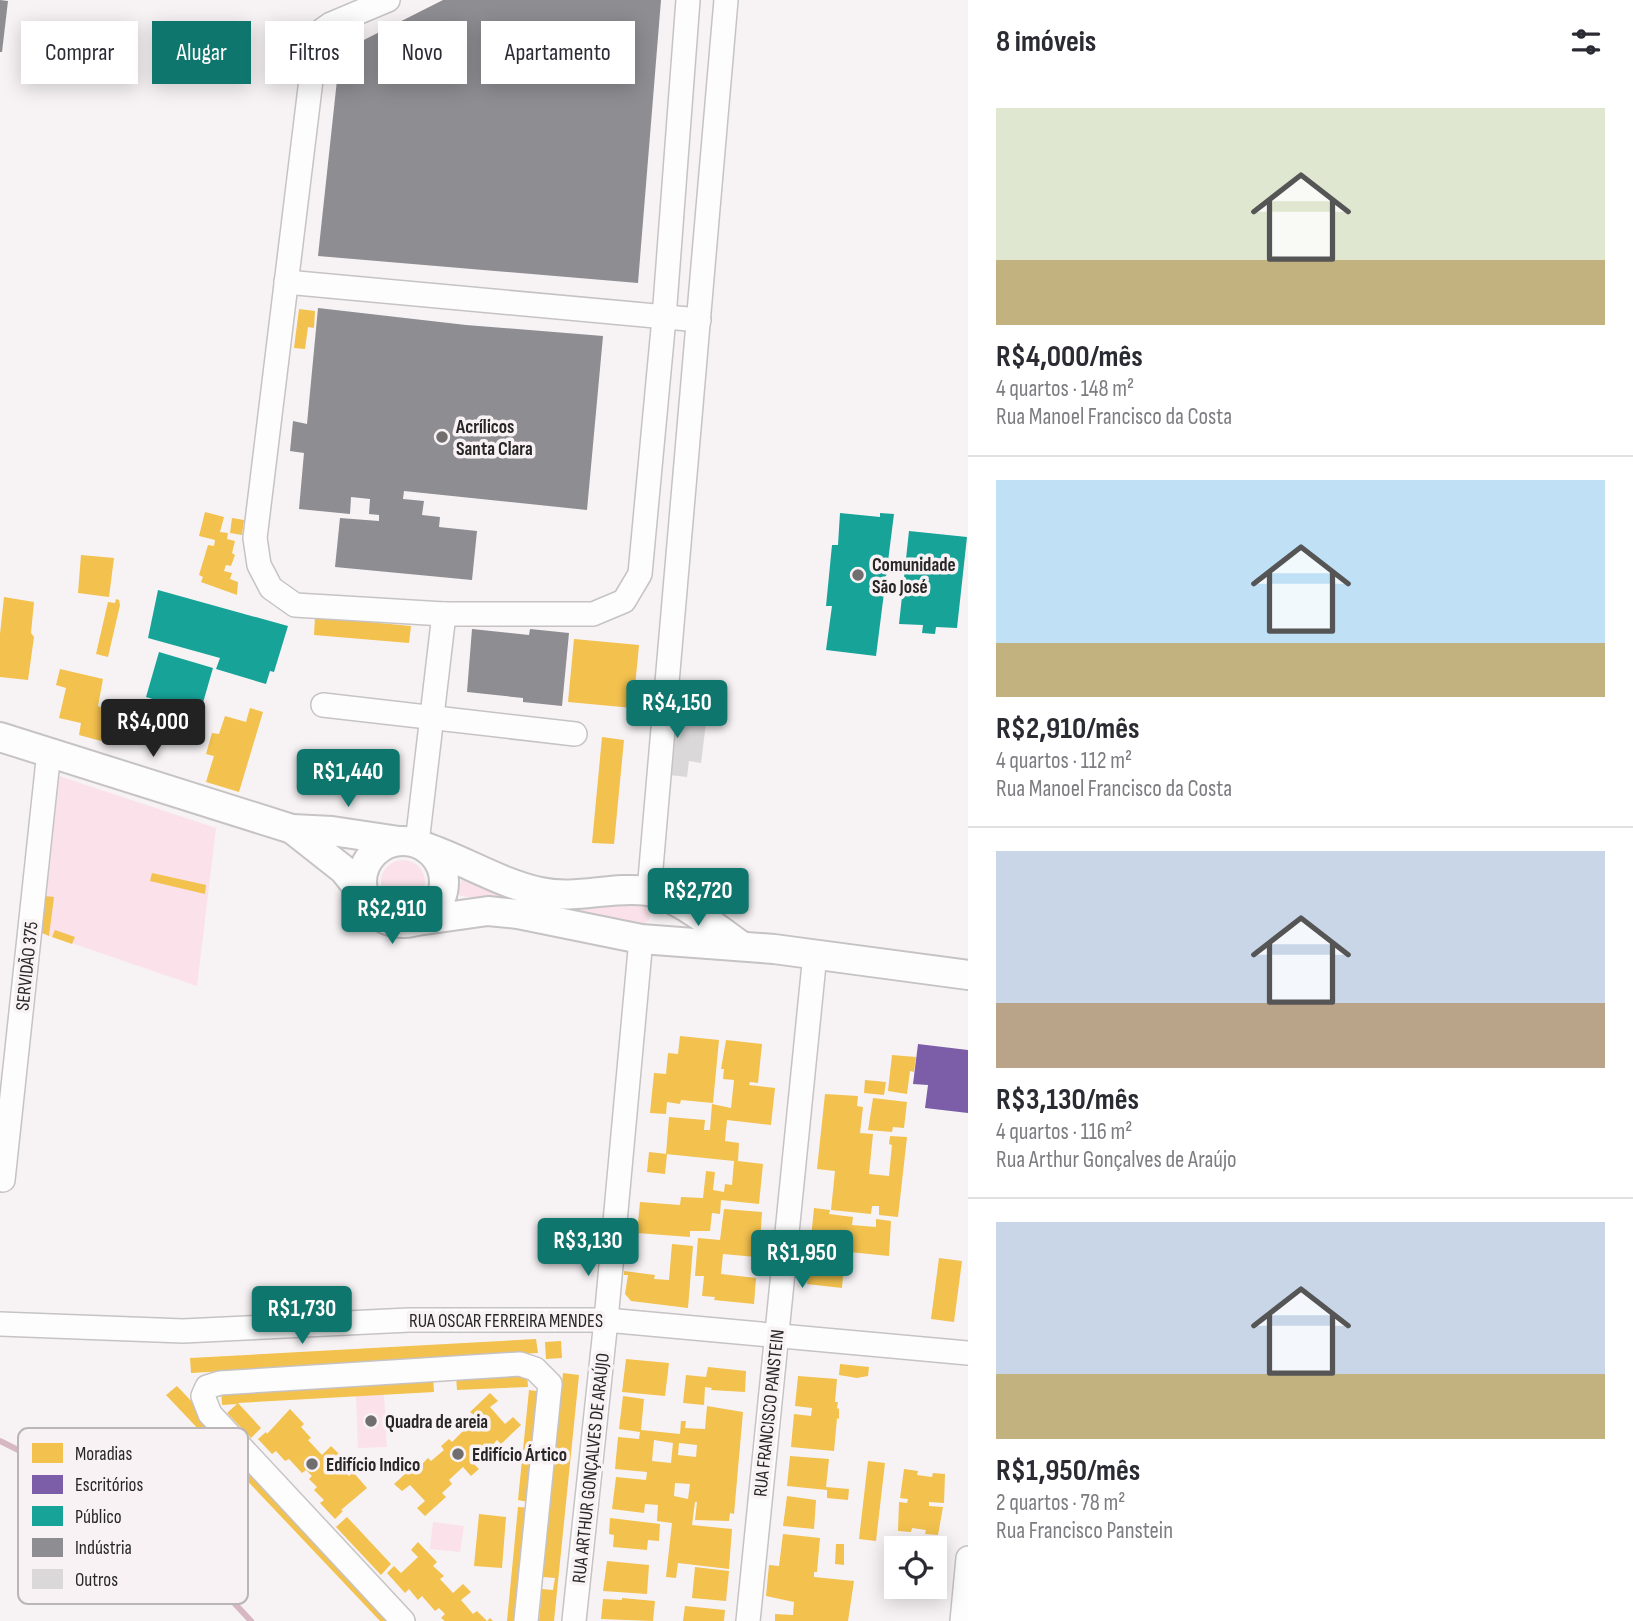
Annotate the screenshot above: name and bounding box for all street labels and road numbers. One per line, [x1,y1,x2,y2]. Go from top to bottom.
street label: SERVIDÃO 375 [11,920,44,1012]
street label: RUA OSCAR FERREIRA MENDES [409,1310,603,1333]
street label: RUA FRANCISCO PANSTEIN [749,1328,790,1498]
street label: RUA ARTHUR GONÇALVES DE ARAÚJO [568,1352,615,1584]

